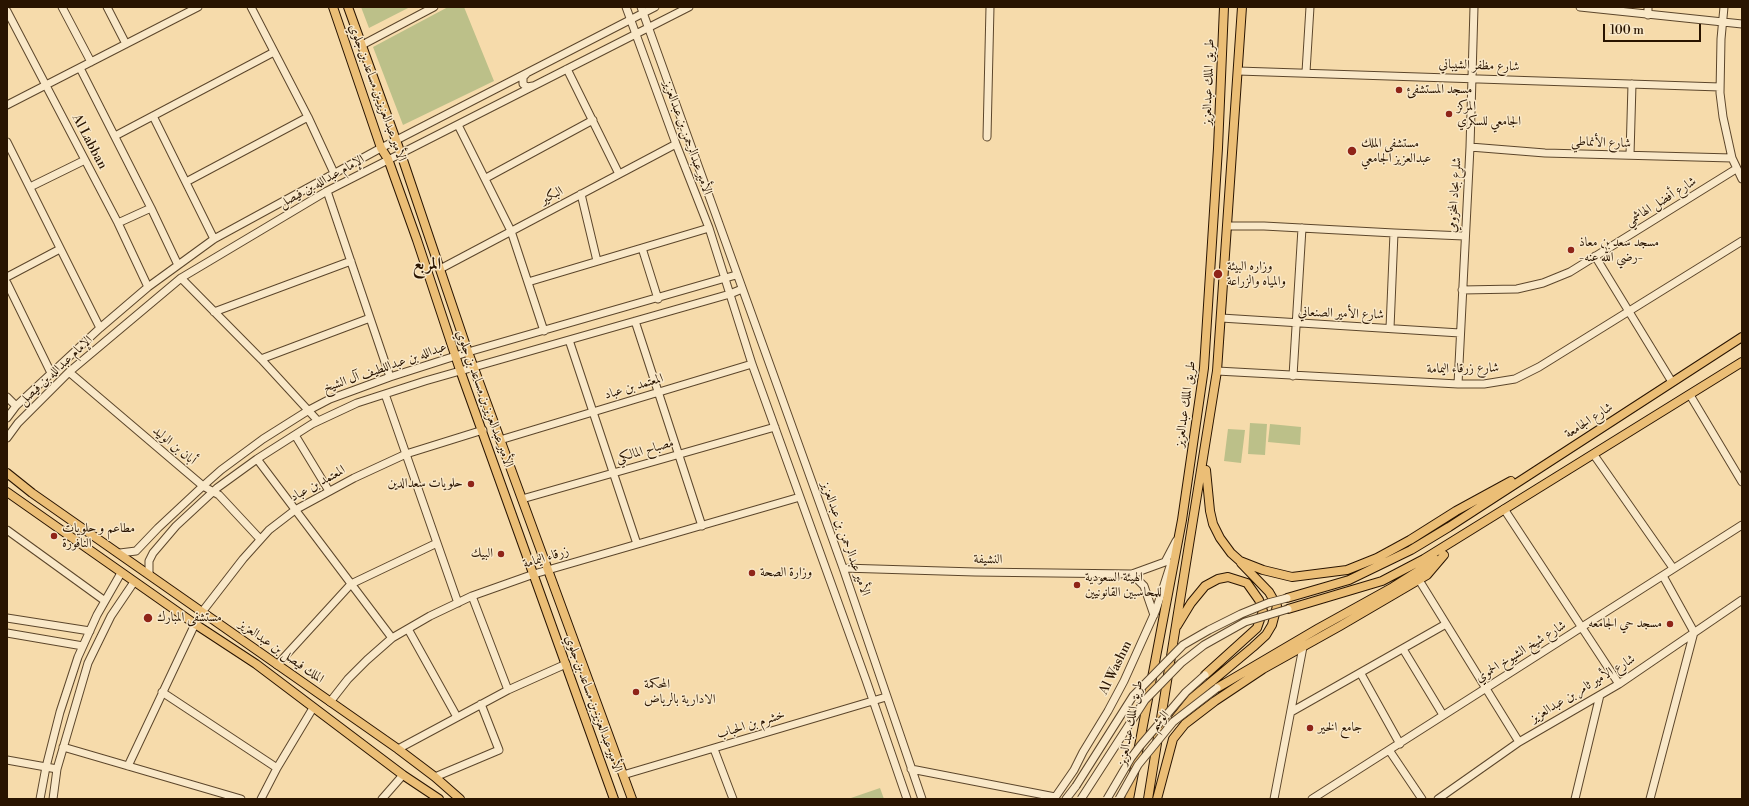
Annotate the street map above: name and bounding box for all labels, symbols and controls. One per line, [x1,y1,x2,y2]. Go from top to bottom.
scale bar [1605,16,1703,42]
street label: الأمير عبدالعزيز بن مساعد بن جلوي [345,22,409,164]
text: 100 m [1610,23,1644,38]
street label: طريق الملك عبدالعزيز [1200,38,1218,126]
street label: شارع مظفر الشيباني [1438,57,1520,75]
street label: الأمير عبدالرحمن بن عبدالعزيز [659,79,715,197]
place label: مسجد المستشفئ [1407,82,1472,98]
marker: مسجد المستشفئ [1394,85,1404,95]
place label: المركز الجامعي للسكري [1457,99,1521,130]
marker: المركز الجامعي للسكري [1444,109,1454,119]
street label: Al Labban [68,112,110,172]
street label: شارع الأنماطي [1571,134,1631,152]
place label: مستشفى الملك عبدالعزيز الجامعي [1361,136,1431,167]
marker: مستشفى الملك عبدالعزيز الجامعي [1346,145,1358,157]
street label: الإمام عبدالله بن فيصل [276,152,368,212]
street label: شلرع بجاد المخزومي [1445,157,1465,233]
street label: شارع أفضل الهاشمي [1622,174,1700,230]
street label: البكير [538,184,566,208]
place label: مسجد سعد بن معاذ -رضي الله عنه- [1579,235,1659,266]
marker: مسجد سعد بن معاذ -رضي الله عنه- [1566,245,1576,255]
district label: المربع [413,255,441,275]
place label: وزاره البيئة والمياه والزراعة [1227,259,1286,290]
marker: وزاره البيئة والمياه والزراعة [1212,268,1224,280]
street label: شارع الأمير الصنعاني [1298,305,1384,323]
street label: الأمير عبدالعزيز بن مساعد بن جلوي [452,328,516,470]
street label: الإمام عبدالله بن فيصل [16,333,96,409]
street label: عبدالله بن عبداللطيف آل الشيخ [321,340,449,396]
street label: طريق الملك عبدالعزيز [1172,360,1200,448]
street label: شارع زرقاء اليمامة [1427,361,1499,377]
street label: المعتمد بن عباد [603,371,665,403]
street label: شارع الجامعة [1562,400,1616,442]
street label: أبان بن الوليد [149,423,199,469]
street label: مصباح المالكي [614,435,676,467]
street label: المعتمد بن عباد [288,462,348,506]
place label: حلويات سعدالدين [387,476,463,492]
marker: حلويات سعدالدين [466,479,476,489]
street label: الأمير عبدالرحمن بن عبدالعزيز [817,480,873,598]
place label: مطاعم و حلويات النافورة [62,521,135,552]
marker: مطاعم و حلويات النافورة [49,531,59,541]
street label: زرقاء اليمامة [521,544,571,572]
place label: البيك [471,546,493,562]
marker: البيك [496,549,506,559]
street label: النشيفة [974,552,1002,568]
place label: وزارة الصحة [760,565,812,581]
marker: وزارة الصحة [747,568,757,578]
place label: الهيئة السعودية للمحاسبين القانونيين [1085,570,1162,601]
marker: الهيئة السعودية للمحاسبين القانونيين [1072,580,1082,590]
place label: مستشفى المبارك [157,610,222,626]
marker: مستشفى المبارك [142,612,154,624]
place label: مسجد حي الجامعه [1588,616,1662,632]
street label: الملك فيصل بن عبدالعزيز [236,617,326,687]
street label: شارع شيخ الشيوخ الحموي [1473,618,1569,686]
marker: مسجد حي الجامعه [1665,619,1675,629]
street label: الأمير عبدالعزيز بن مساعد بن جلوي [561,633,625,775]
street label: Al Washm [1096,639,1136,697]
street label: شارع الأمير ثامر بن عبدالعزيز [1528,652,1638,726]
place label: المحكمة الادارية بالرياض [644,677,716,708]
street label: طريق الملك عبدالعزيز [1115,679,1147,767]
marker: المحكمة الادارية بالرياض [631,687,641,697]
street label: خشرم بن الحباب [715,707,787,743]
street label: الوشم [1147,708,1173,734]
place label: جامع الخير [1318,720,1362,736]
marker: جامع الخير [1305,723,1315,733]

